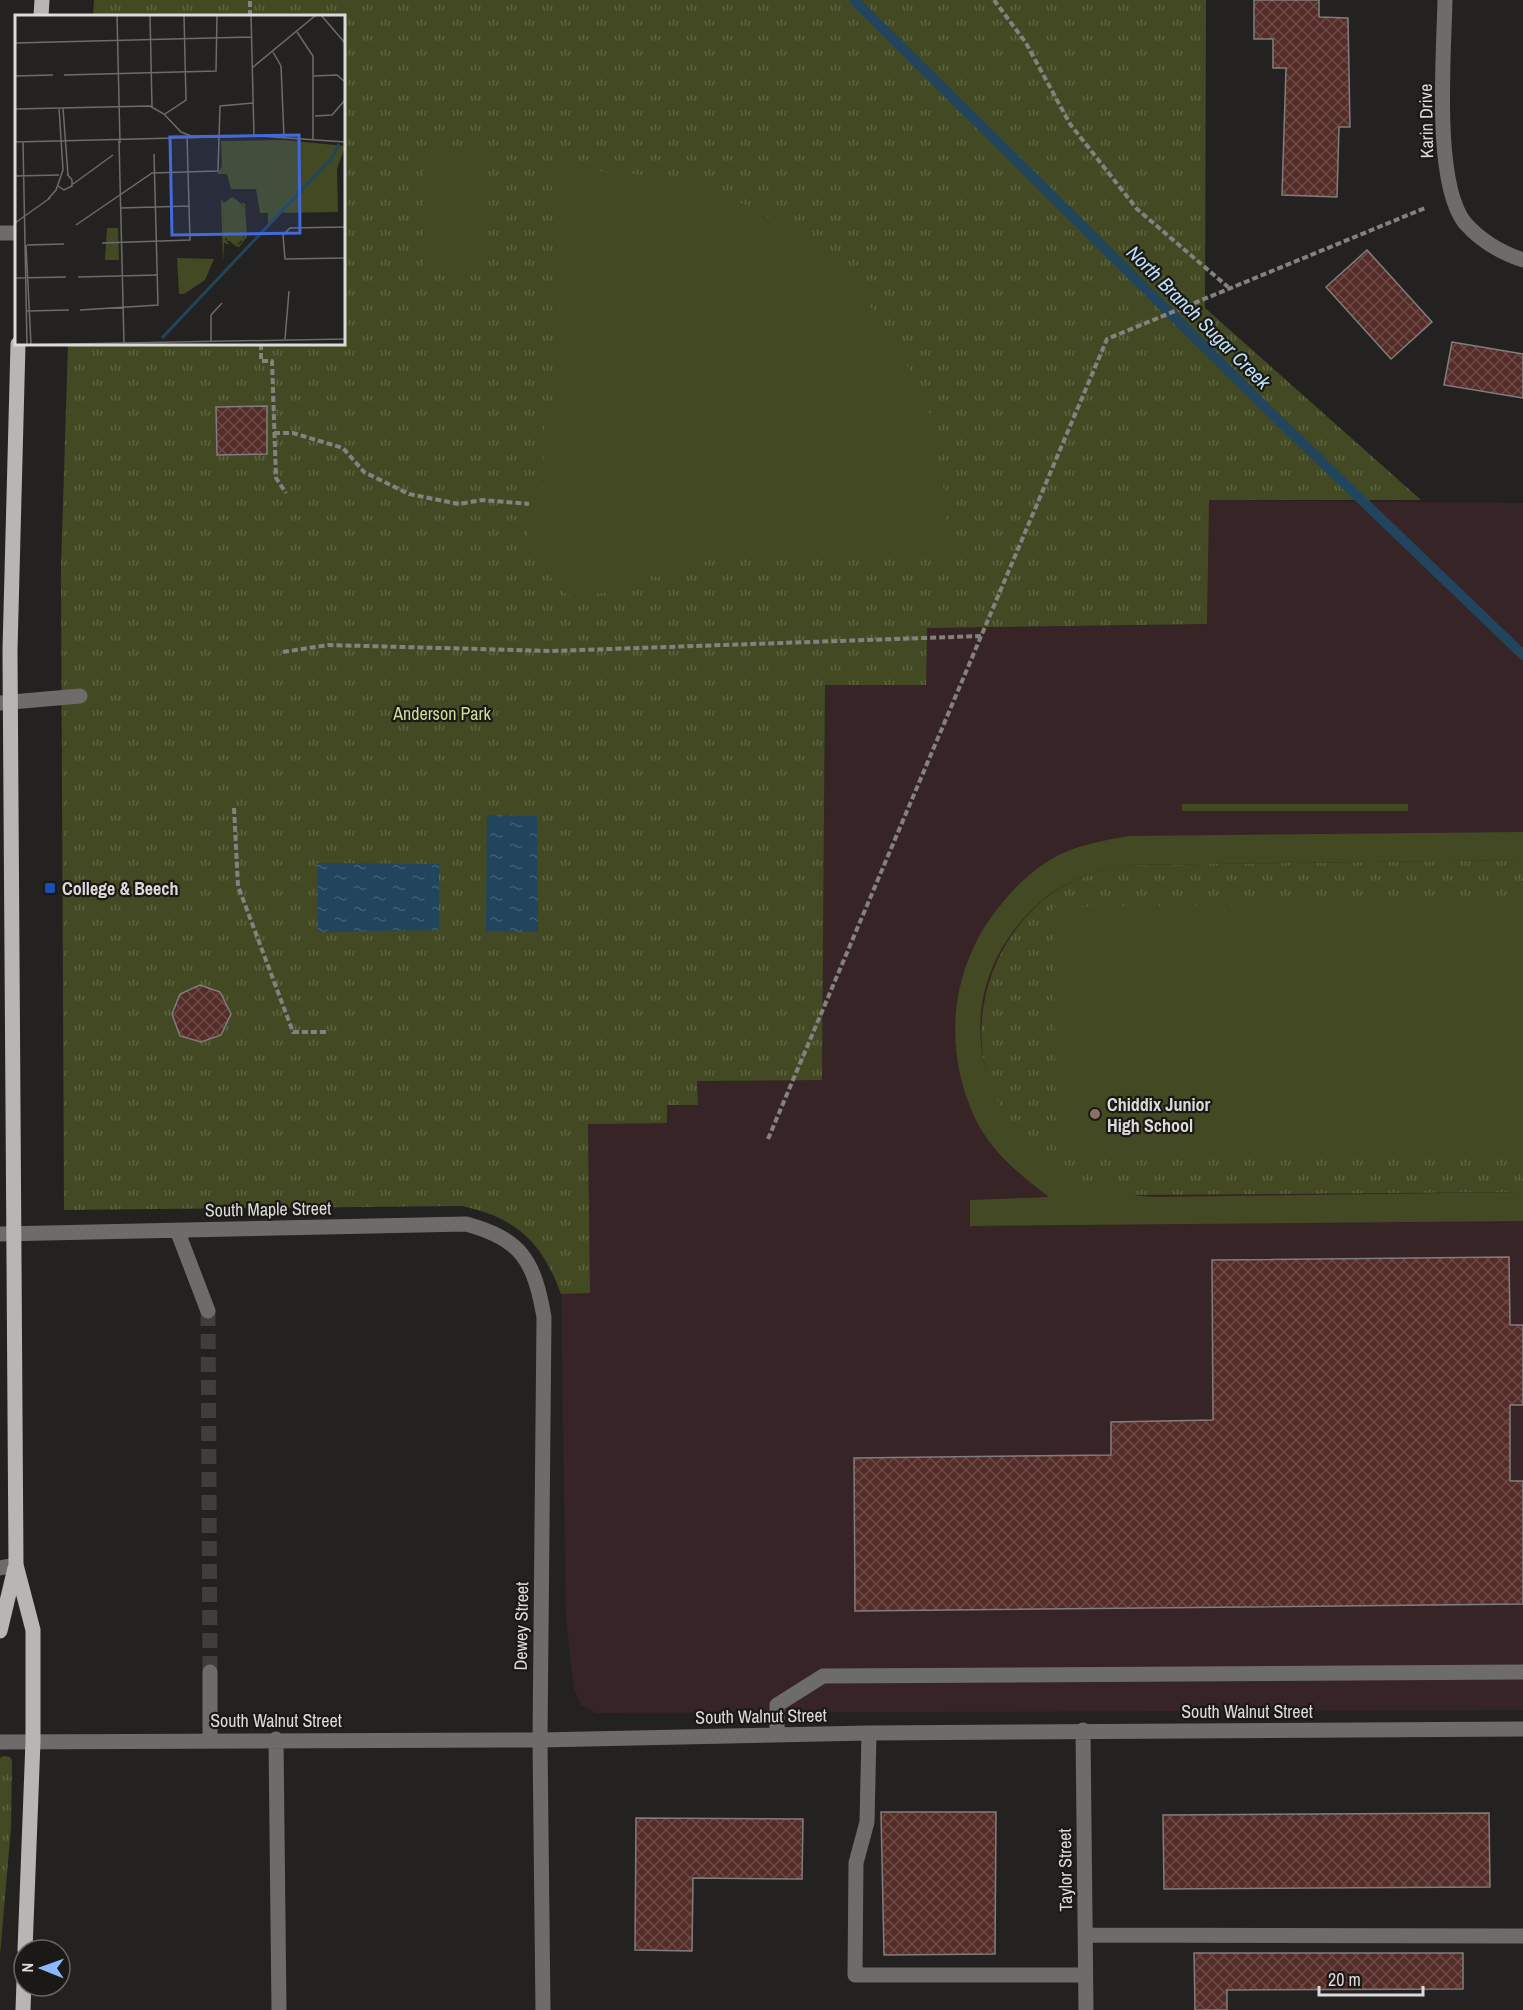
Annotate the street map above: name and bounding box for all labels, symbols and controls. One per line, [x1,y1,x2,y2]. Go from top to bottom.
inset map [15,15,345,345]
street label: Karin Drive [1413,83,1439,159]
water label: North Branch Sugar Creek [1121,239,1277,395]
park label: Anderson Park [392,701,491,726]
place label: College & Beech [62,876,178,901]
marker: College & Beech [43,881,57,895]
place label: Chiddix Junior High School [1107,1092,1211,1138]
marker: Chiddix Junior High School [1088,1107,1102,1121]
street label: South Maple Street [205,1195,331,1223]
street label: Dewey Street [508,1581,534,1671]
street label: South Walnut Street [1181,1699,1313,1724]
street label: South Walnut Street [695,1702,827,1730]
street label: South Walnut Street [210,1708,342,1733]
street label: Taylor Street [1052,1828,1078,1912]
north arrow [12,1938,72,1998]
scale bar [1319,1959,1422,1997]
text: N [16,1963,38,1973]
text: 20 m [1328,1967,1361,1992]

